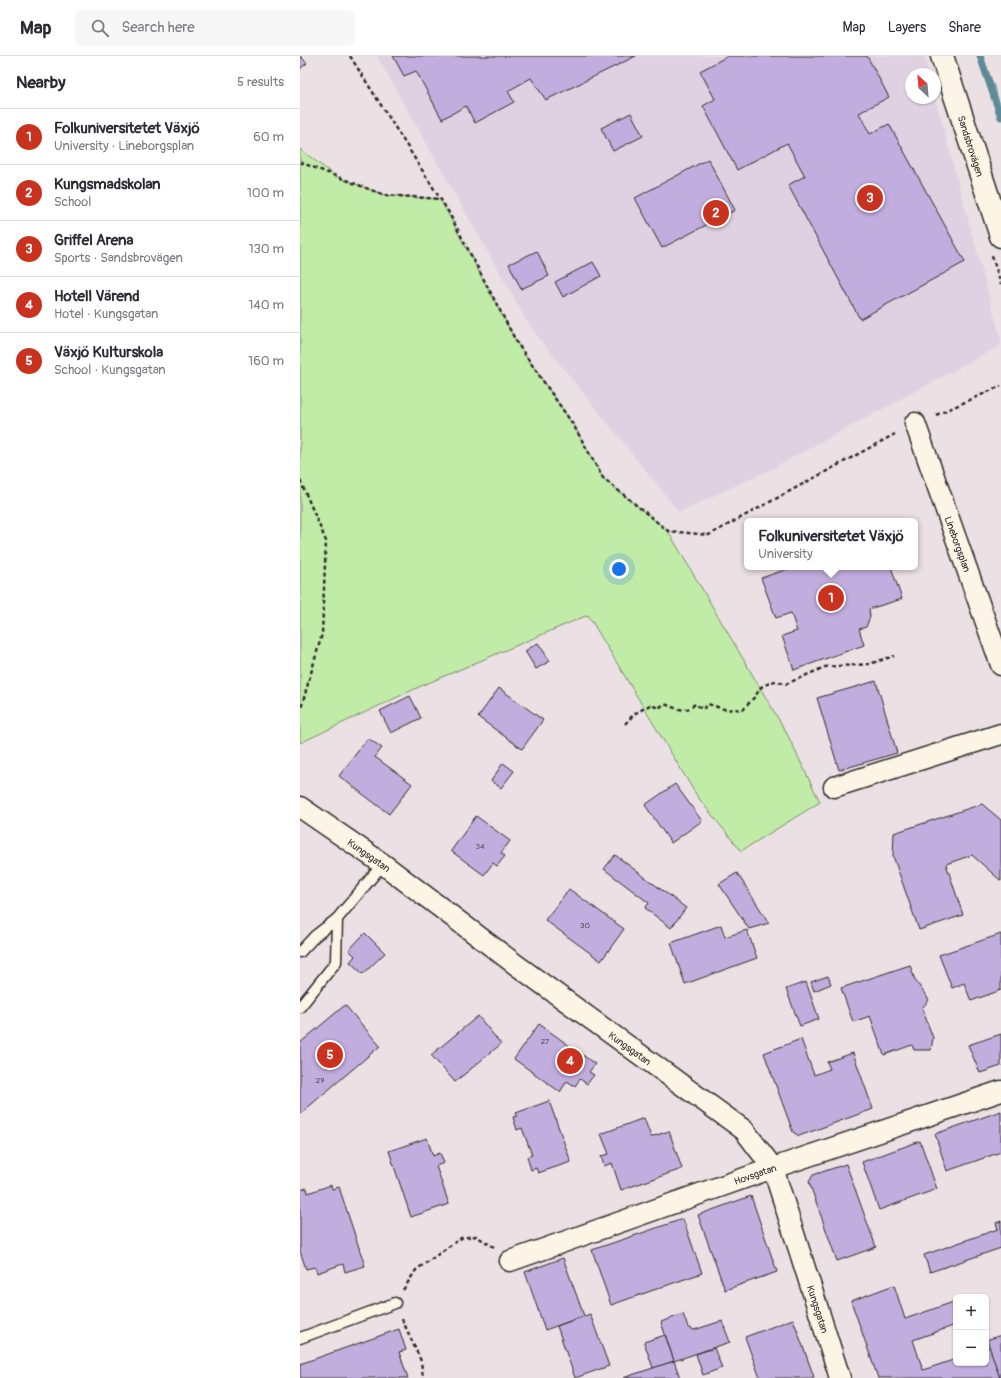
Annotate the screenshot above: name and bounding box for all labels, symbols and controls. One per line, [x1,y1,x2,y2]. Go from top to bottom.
search box [75,10,355,46]
text: Map [20,16,51,40]
icon: search [89,17,111,39]
text: Search here [121,18,195,37]
text: Map [843,19,866,36]
text: Layers [888,19,926,36]
text: Share [948,19,981,36]
north arrow [905,68,941,104]
text: Nearby [16,72,65,93]
text: 5 results [237,74,284,90]
street label: Sandsbrovägen [955,114,986,179]
text: Folkuniversitetet Växjö [54,119,200,138]
text: 1 [26,129,32,145]
text: 60 m [253,129,284,145]
text: University · Lineborgsplan [54,138,194,154]
text: Kungsmadskolan [54,175,161,194]
pin: 3 [857,183,883,213]
text: 2 [25,185,33,201]
text: 100 m [247,185,284,201]
text: School [54,194,91,210]
pin: 2 [703,198,729,228]
text: Griffel Arena [54,231,133,250]
text: 3 [25,241,33,257]
text: 130 m [248,241,284,257]
text: Sports · Sandsbrovägen [54,250,183,266]
text: Hotell Värend [54,287,140,306]
text: 4 [25,297,33,313]
text: 140 m [248,297,284,313]
text: Hotel · Kungsgatan [54,306,158,322]
text: Växjö Kulturskola [54,343,163,362]
text: 5 [25,353,33,369]
text: 160 m [248,353,284,369]
text: School · Kungsgatan [54,362,166,378]
street label: Lineborgsplan [941,515,973,574]
popup [744,518,918,570]
text: Folkuniversitetet Växjö [758,527,904,546]
text: University [758,546,813,562]
your location [609,559,629,579]
pin: 1 [818,583,844,613]
street label: Kungsgatan [345,837,392,875]
house number: 34 [475,842,485,851]
house number: 30 [580,921,590,930]
street label: Kungsgatan [606,1029,653,1068]
house number: 27 [541,1037,550,1046]
pin: 5 [317,1040,343,1070]
pin: 4 [557,1046,583,1076]
house number: 29 [316,1076,324,1085]
street label: Hovsgatan [733,1162,778,1188]
street label: Kungsgatan [804,1284,831,1335]
map controls [953,1294,989,1366]
button: + [953,1294,989,1330]
button: − [953,1330,989,1366]

